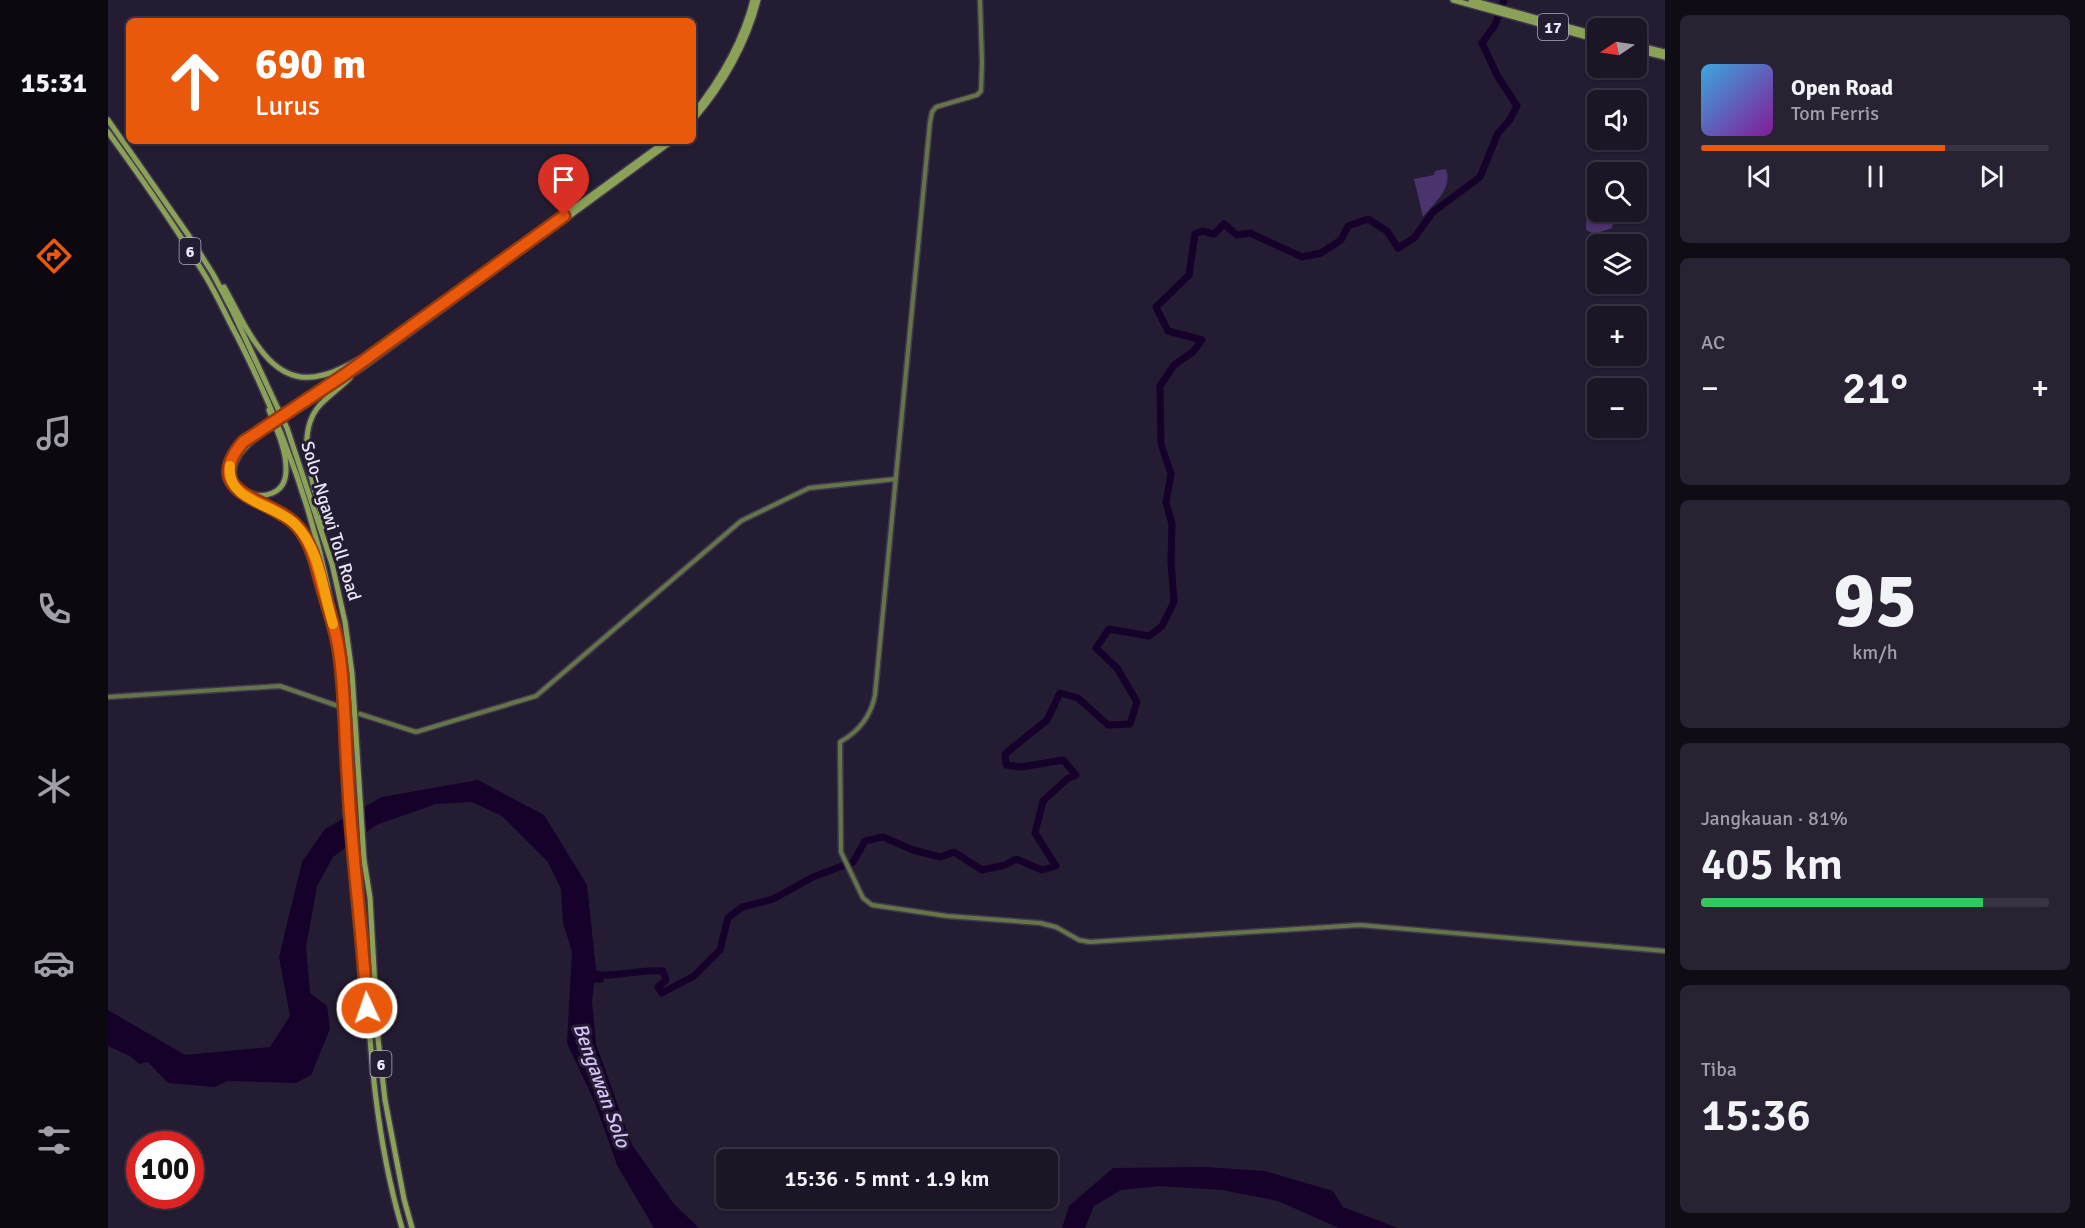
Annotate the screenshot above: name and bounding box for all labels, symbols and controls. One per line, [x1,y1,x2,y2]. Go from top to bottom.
road number: 17 [1538,14,1568,40]
north arrow [1587,18,1647,78]
map controls [1587,18,1647,438]
text: 690 m [255,39,366,90]
icon: ahead [156,42,234,120]
text: 15:31 [21,67,87,100]
text: Open Road [1791,74,1893,101]
text: Lurus [255,90,320,123]
button: sound [1587,90,1647,150]
text: Tom Ferris [1791,101,1879,126]
pin [538,154,589,216]
icon: previous [1743,160,1776,193]
icon: pause [1859,160,1892,193]
icon: next [1975,160,2008,193]
button: search [1587,162,1647,222]
icon: arrive [547,163,580,196]
button: layers [1587,234,1647,294]
icon: directions [33,235,75,277]
road number: 6 [180,238,200,264]
button: + [1587,306,1647,366]
text: AC [1701,330,1725,355]
text: 21° [1842,361,1908,416]
text: − [1701,368,1719,409]
text: + [2031,368,2049,409]
button: − [1587,378,1647,438]
icon: music [33,412,75,454]
street label: Solo–Ngawi Toll Road [296,439,366,603]
text: 95 [1833,553,1917,649]
icon: phone [33,588,75,630]
text: km/h [1852,640,1898,665]
icon: climate [33,765,75,807]
text: Jangkauan · 81% [1701,806,1848,831]
text: 405 km [1701,837,1843,892]
icon: car [33,942,75,984]
position arrow [335,976,399,1040]
water label: Bengawan Solo [567,1019,636,1152]
road number: 6 [370,1051,392,1077]
text: Tiba [1701,1057,1737,1082]
text: 15:36 [1701,1088,1811,1143]
icon: filters [33,1119,75,1161]
speed limit sign: 100 [126,1131,204,1209]
text: 15:36 · 5 mnt · 1.9 km [784,1165,990,1192]

